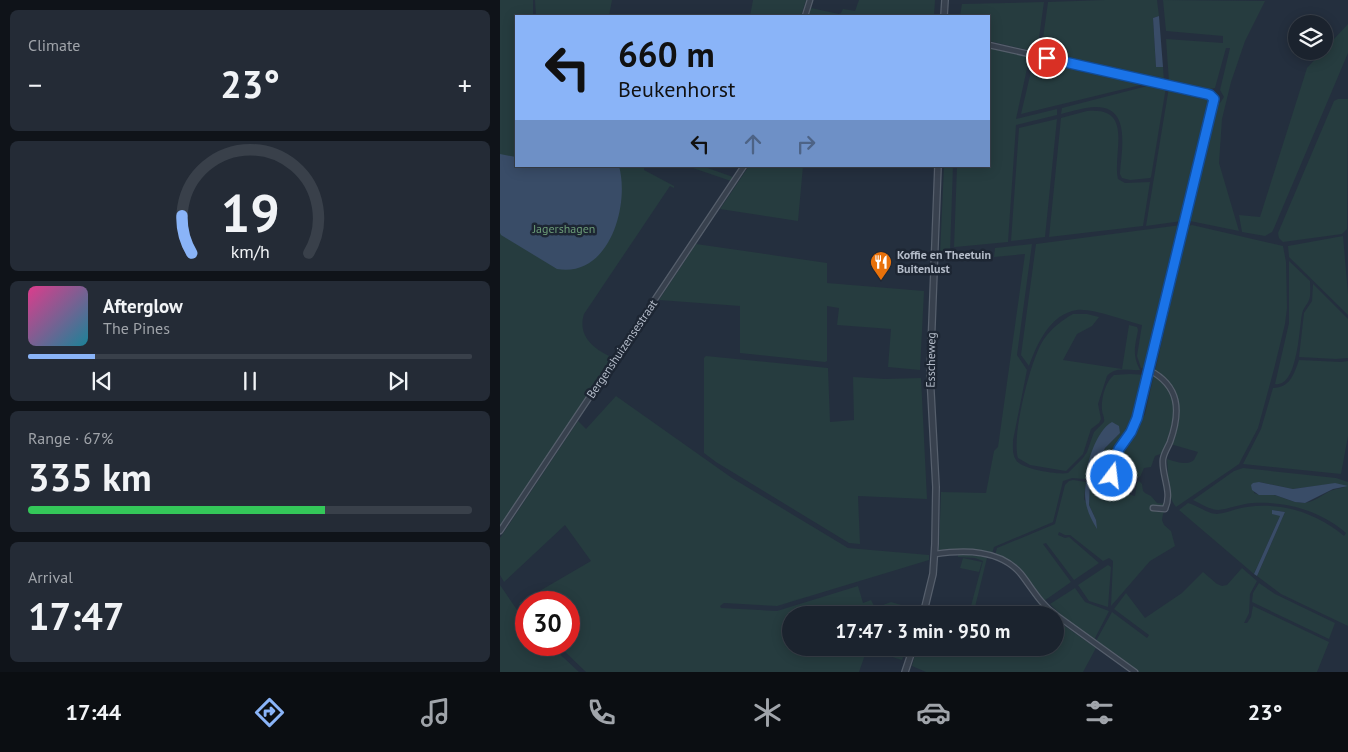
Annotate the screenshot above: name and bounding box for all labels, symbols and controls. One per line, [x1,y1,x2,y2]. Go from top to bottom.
map controls [1288,15,1333,60]
button: layers [1288,15,1333,60]
text: 660 m [618,31,715,77]
text: Climate [28,35,80,55]
icon: left [535,35,600,100]
pin [1026,37,1068,79]
icon: arrive [1033,44,1061,72]
text: 23° [220,59,280,108]
text: − [28,66,42,103]
text: + [458,66,472,103]
text: Beukenhorst [618,75,735,103]
icon: left [686,130,714,158]
icon: ahead [739,130,767,158]
icon: right [792,130,820,158]
text: 19 [221,179,279,246]
park label: Jagershagen [532,221,595,236]
text: km/h [230,240,270,263]
place label: Koffie en Theetuin Buitenlust [897,247,991,276]
restaurant icon: Koffie en Theetuin Buitenlust [869,250,893,281]
text: Afterglow [103,294,183,318]
street label: Bergenshuizensestraat [583,297,660,401]
text: The Pines [103,318,170,338]
street label: Esscheweg [923,332,938,388]
icon: previous [88,367,116,395]
icon: pause [236,367,264,395]
icon: next [384,367,412,395]
text: Range · 67% [28,428,113,448]
position arrow [1085,449,1137,501]
text: 335 km [28,452,152,501]
text: Arrival [28,567,73,587]
text: 17:47 [28,591,124,640]
speed limit sign: 30 [515,591,580,656]
text: 17:47 · 3 min · 950 m [836,619,1010,643]
icon: directions [252,695,287,730]
icon: music [418,695,453,730]
icon: phone [584,695,619,730]
icon: climate [750,695,785,730]
icon: car [916,695,951,730]
icon: filters [1082,695,1117,730]
text: 17:44 [65,698,121,726]
text: 23° [1248,698,1282,726]

